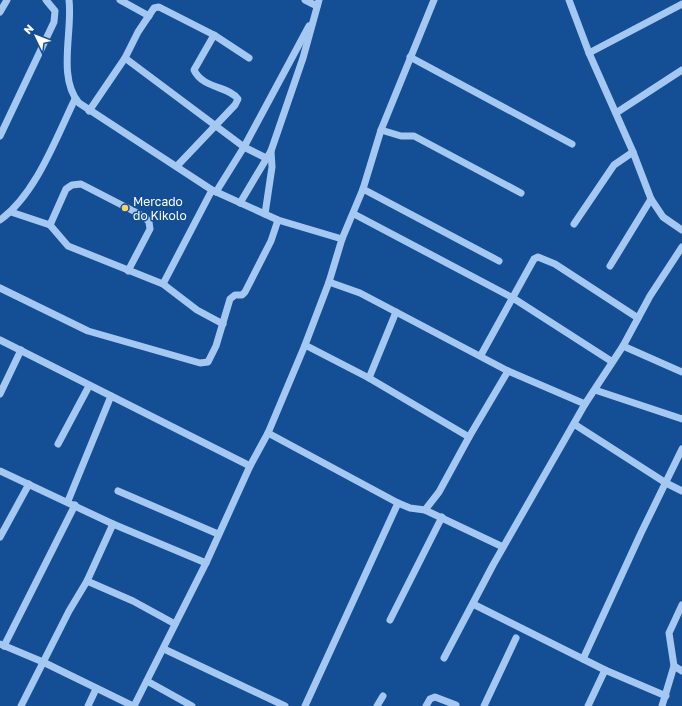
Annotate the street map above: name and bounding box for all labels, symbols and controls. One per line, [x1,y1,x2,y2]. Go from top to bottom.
north arrow [16,16,56,56]
text: N [21,21,36,36]
place label: Mercado do Kikolo [133,194,187,223]
marker: Mercado do Kikolo [120,203,130,213]

